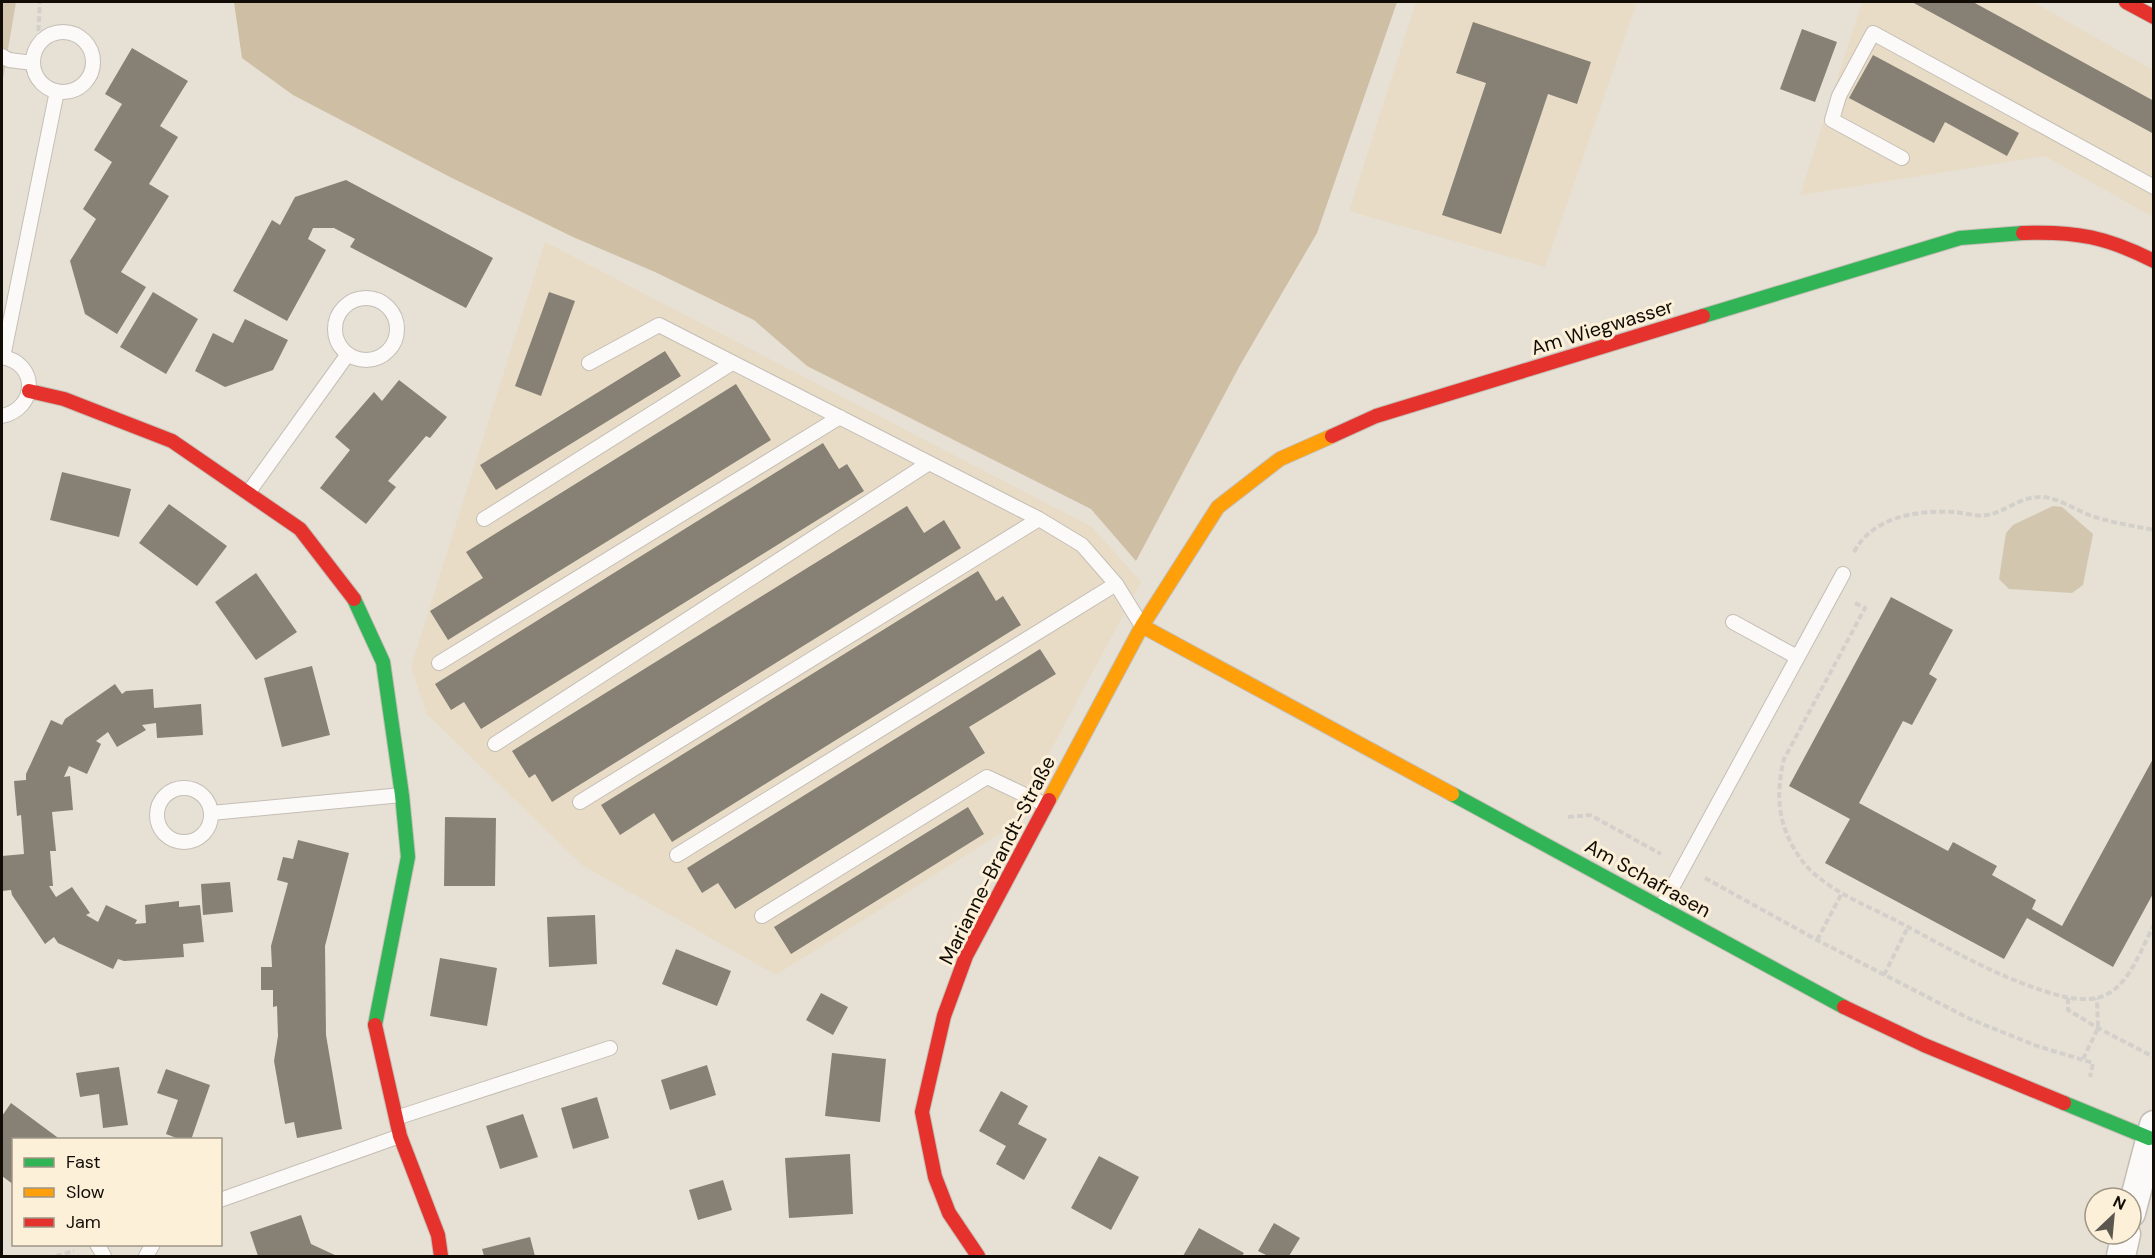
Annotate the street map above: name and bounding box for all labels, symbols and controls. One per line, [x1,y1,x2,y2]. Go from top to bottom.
street label: Am Wiegwasser [1528,293,1676,361]
street label: Marianne-Brandt-Straße [933,751,1061,969]
street label: Am Schafrasen [1581,833,1715,923]
legend [12,1138,222,1246]
text: Fast [66,1150,101,1174]
text: Slow [66,1180,105,1204]
north arrow [2083,1186,2143,1246]
text: N [2110,1191,2129,1215]
text: Jam [66,1210,101,1234]

